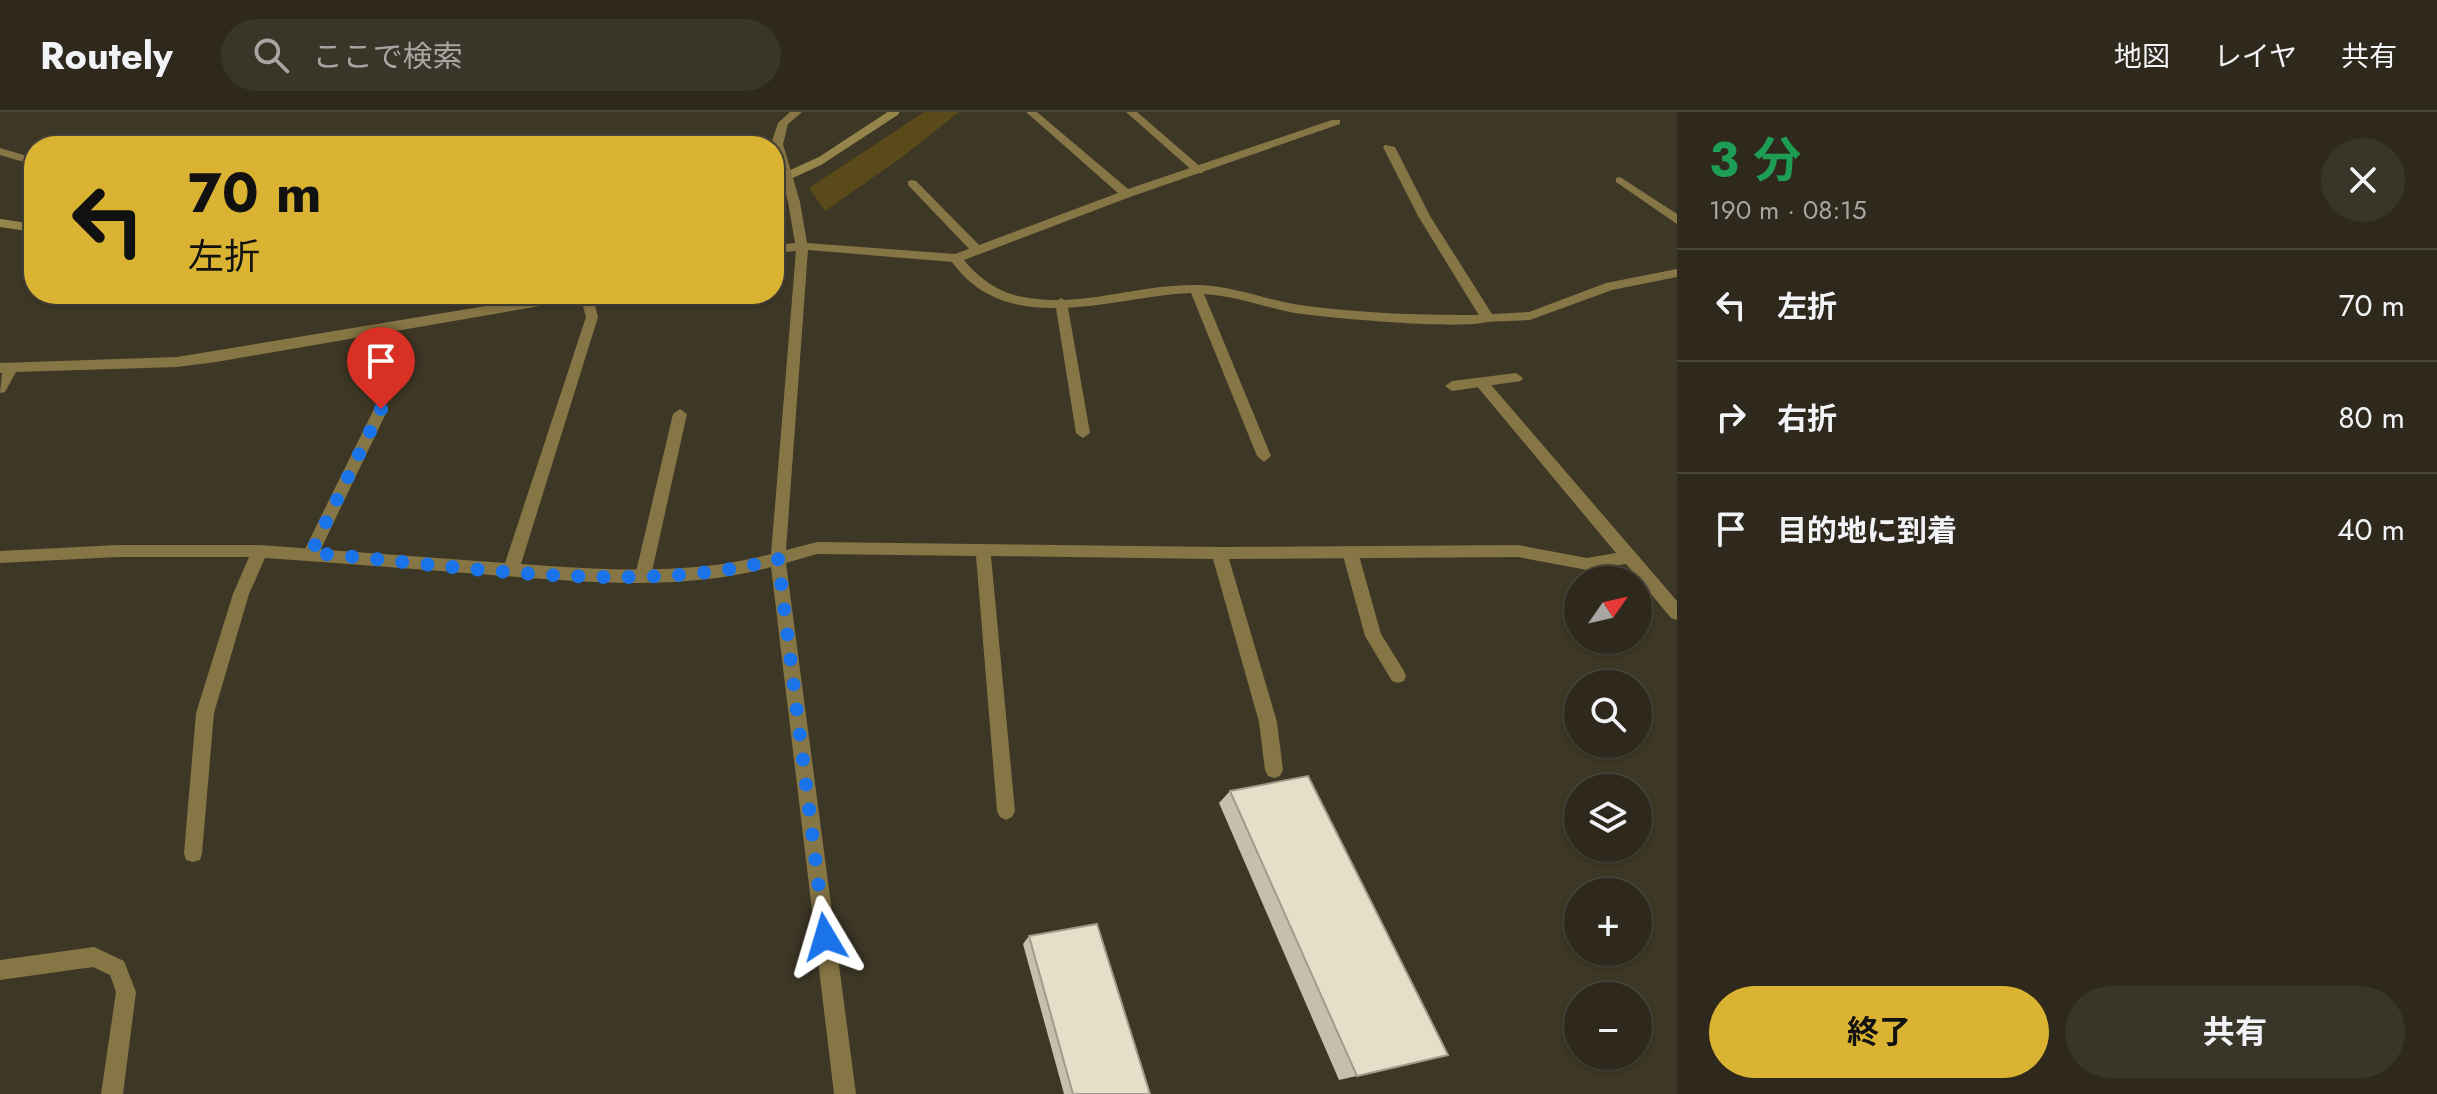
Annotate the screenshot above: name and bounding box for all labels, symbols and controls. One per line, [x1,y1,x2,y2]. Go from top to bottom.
search box [221,19,781,91]
text: Routely [40,28,173,83]
icon: search [249,33,293,77]
text: ここで検索 [313,35,463,78]
text: 地図 [2114,36,2170,77]
text: レイヤ [2214,36,2297,77]
text: 共有 [2341,36,2397,77]
text: 3 分 [1709,126,1801,195]
button: close [2321,138,2405,222]
text: 70 m [188,152,322,233]
icon: left [56,168,160,272]
text: 190 m · 08:15 [1709,191,1867,229]
text: 左折 [188,230,260,282]
icon: left [1709,283,1753,327]
text: 70 m [2339,284,2405,327]
text: 左折 [1777,285,1837,328]
pin [347,327,415,409]
icon: arrive [359,339,403,383]
icon: right [1709,395,1753,439]
text: 80 m [2338,396,2405,439]
text: 右折 [1777,397,1837,440]
icon: arrive [1709,507,1753,551]
text: 40 m [2337,508,2405,551]
text: 目的地に到着 [1777,509,1957,552]
north arrow [1564,566,1652,654]
map controls [1564,566,1652,1070]
button: search [1564,670,1652,758]
button: layers [1564,774,1652,862]
button: + [1564,878,1652,966]
position arrow [783,895,867,979]
button: − [1564,982,1652,1070]
button: 終了 [1709,986,2049,1078]
button: 共有 [2065,986,2405,1078]

